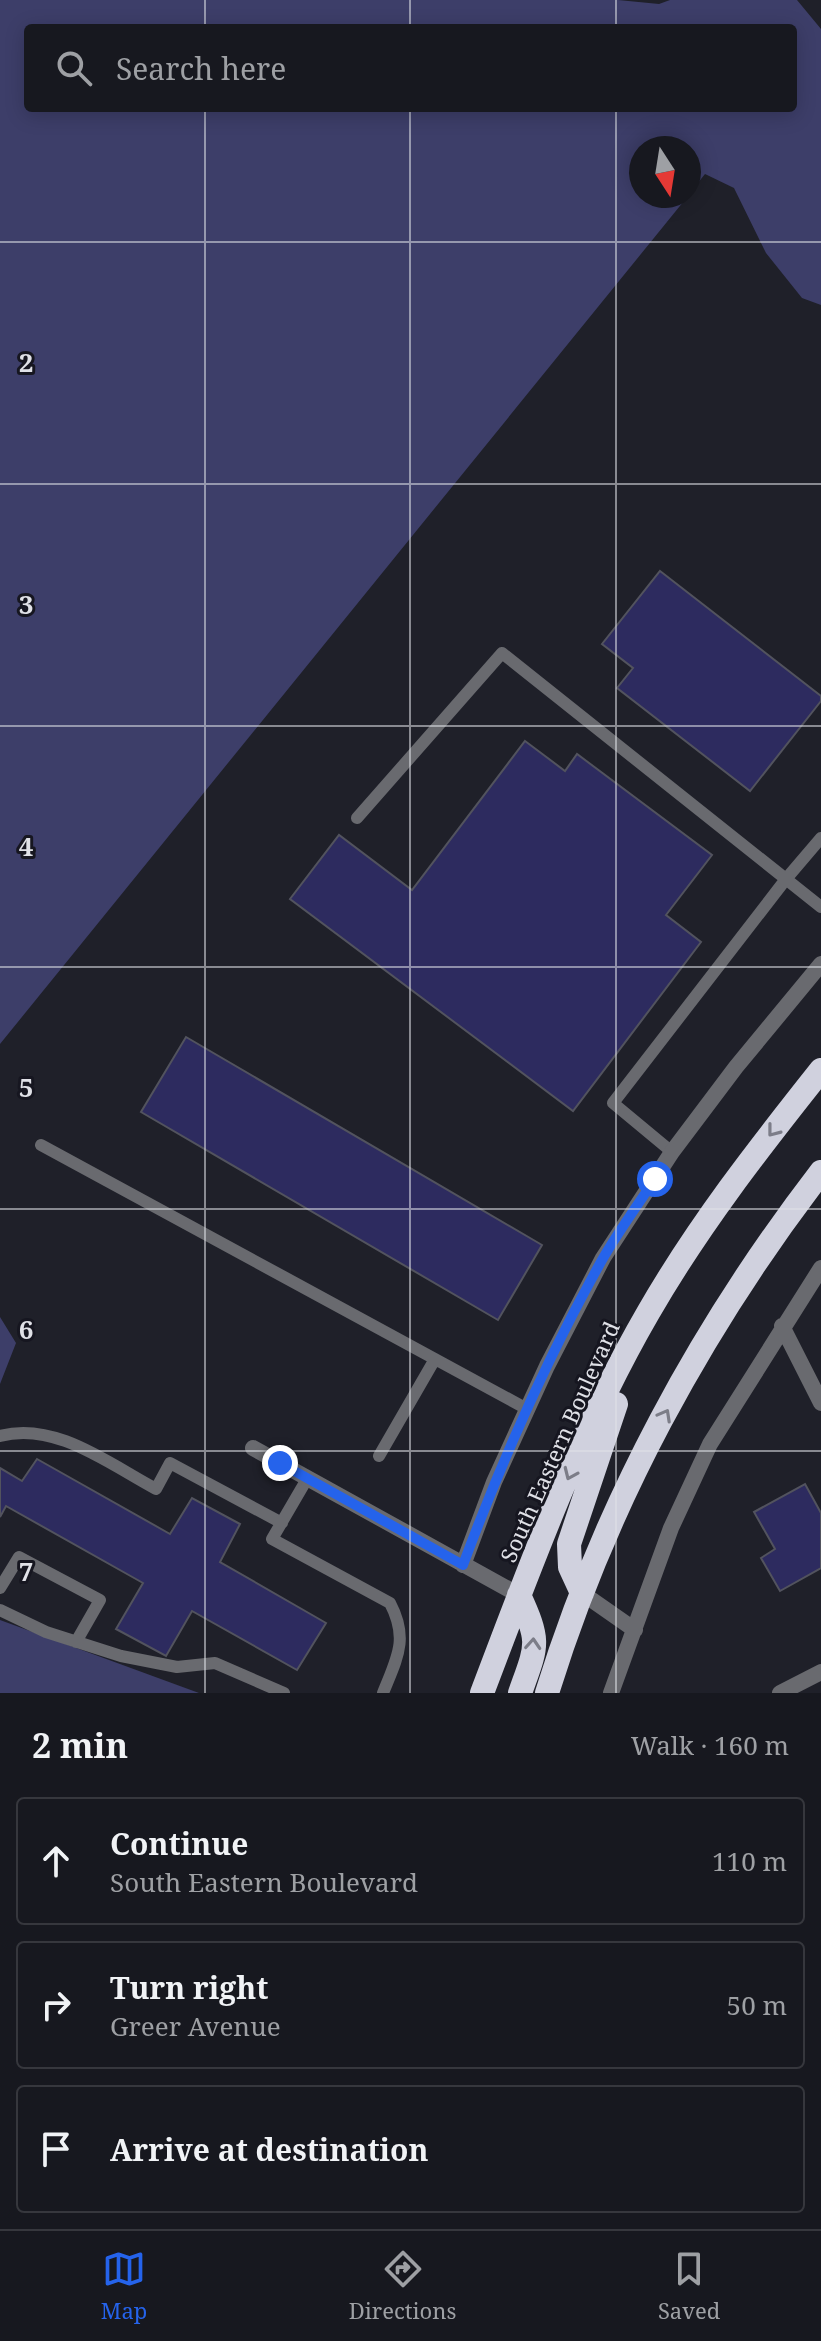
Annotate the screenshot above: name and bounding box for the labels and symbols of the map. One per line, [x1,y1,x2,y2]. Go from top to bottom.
north arrow [629,136,701,208]
text: 2 [19,344,33,380]
text: 3 [19,586,33,622]
text: 4 [19,828,34,864]
text: 5 [19,1069,33,1105]
one-way arrow [768,1122,782,1137]
route start [637,1161,673,1197]
text: 6 [19,1311,33,1347]
street label: South Eastern Boulevard [492,1316,626,1567]
one-way arrow [655,1409,670,1424]
route end [262,1445,298,1481]
one-way arrow [564,1466,580,1480]
text: 7 [19,1553,33,1589]
one-way arrow [524,1637,541,1650]

